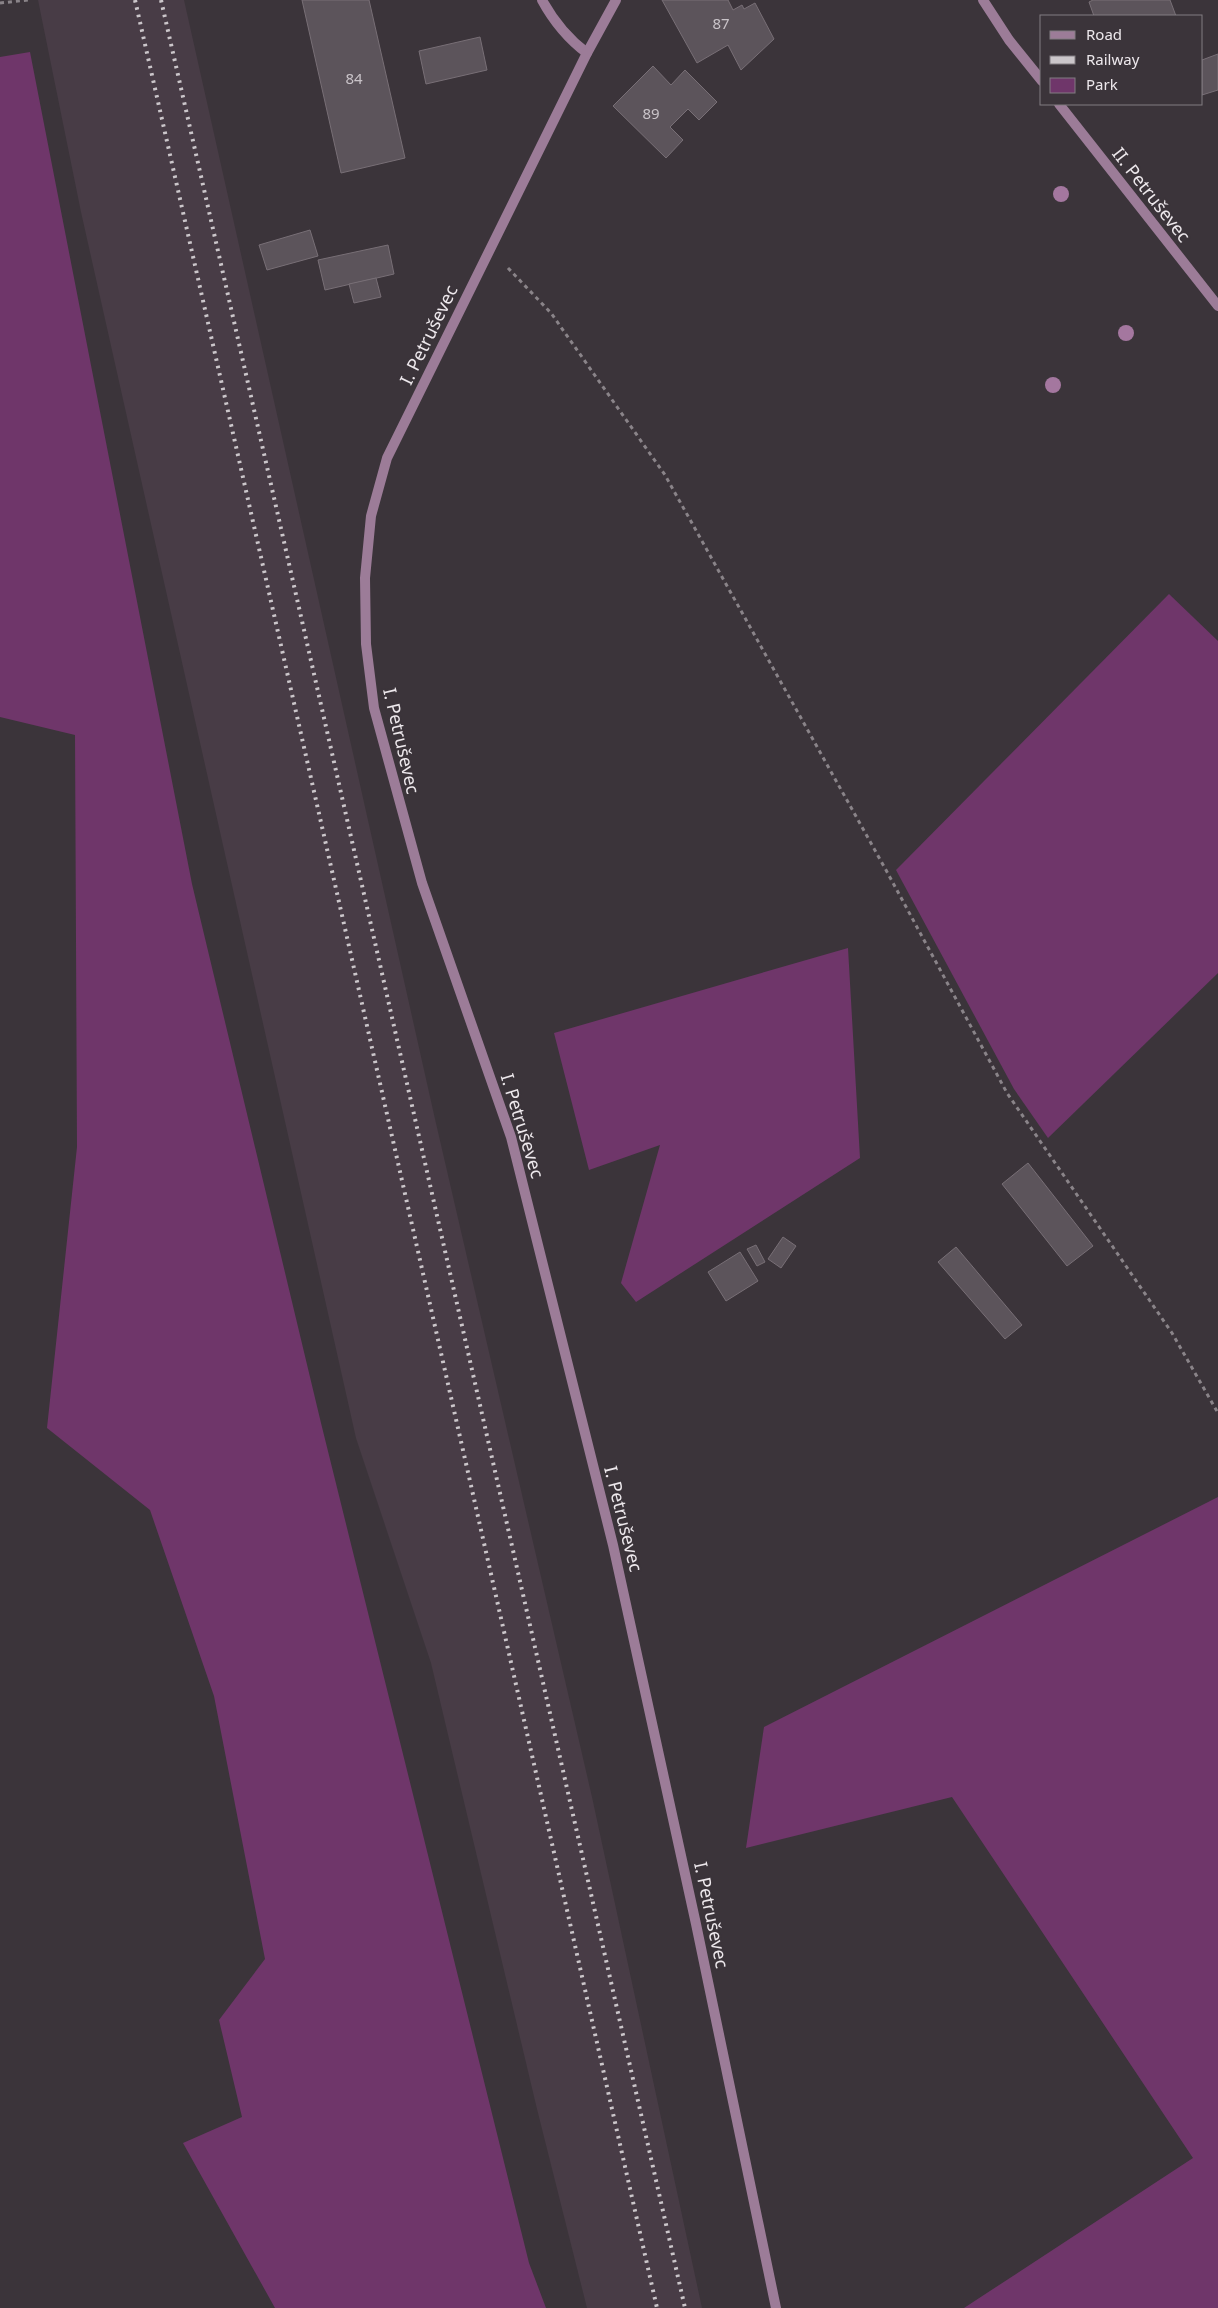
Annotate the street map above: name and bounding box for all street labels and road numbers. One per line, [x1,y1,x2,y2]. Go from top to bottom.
street label: II. Petruševec [1107,142,1197,247]
street label: I. Petruševec [394,280,463,388]
street label: I. Petruševec [378,685,426,796]
street label: I. Petruševec [496,1071,550,1181]
street label: I. Petruševec [599,1463,649,1574]
street label: I. Petruševec [689,1859,735,1970]

